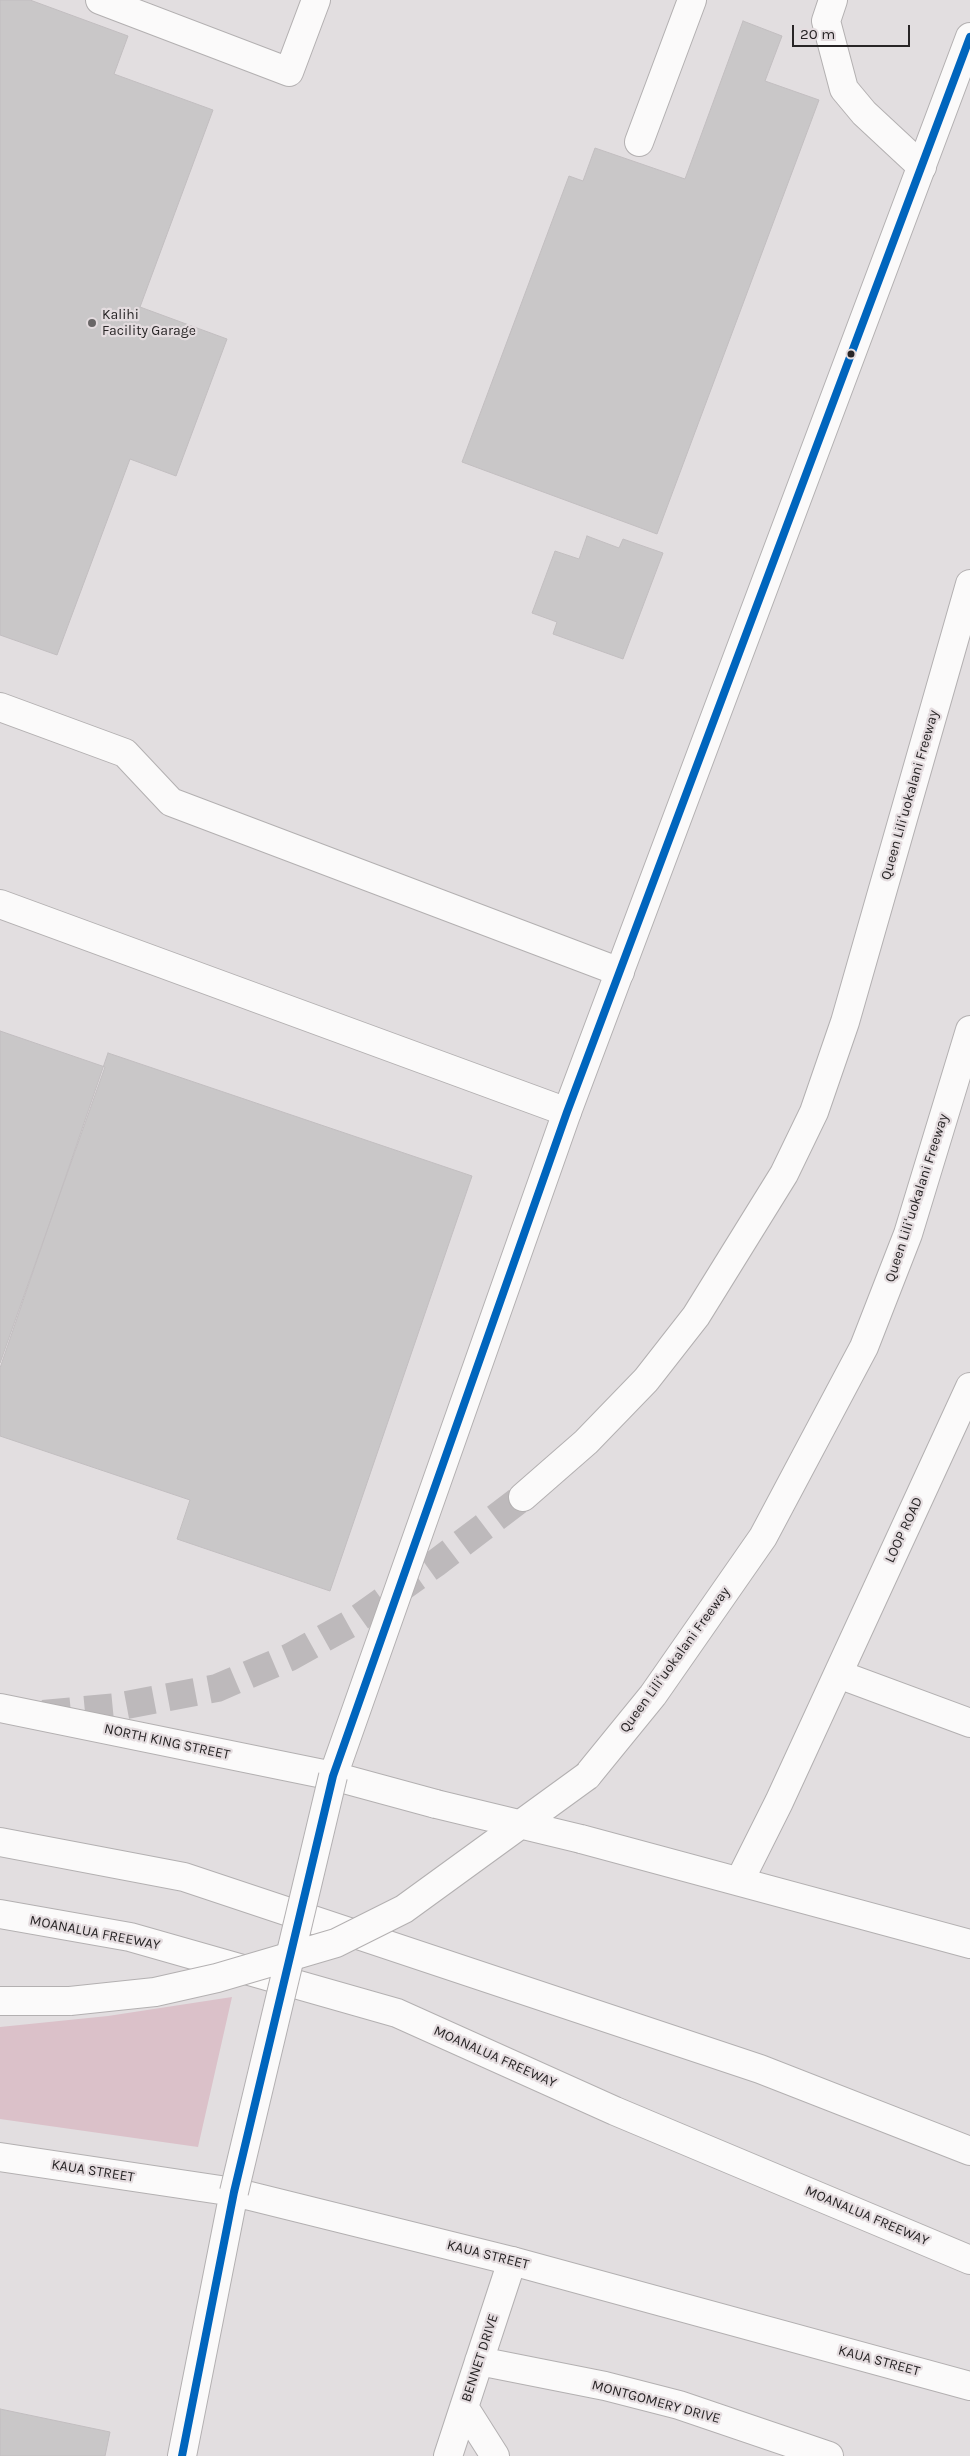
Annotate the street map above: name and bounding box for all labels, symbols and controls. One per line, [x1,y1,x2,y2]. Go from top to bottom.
scale bar [795,15,912,47]
text: 20 m [800,25,835,43]
place label: Kalihi Facility Garage [102,307,196,340]
marker: Kalihi Facility Garage [86,317,98,329]
unlabelled marker [846,349,856,359]
street label: Queen Liliʻuokalani Freeway [878,708,942,882]
street label: Queen Liliʻuokalani Freeway [882,1112,952,1284]
street label: LOOP ROAD [881,1494,927,1566]
street label: Queen Liliʻuokalani Freeway [616,1584,734,1736]
street label: NORTH KING STREET [103,1720,231,1764]
street label: MOANALUA FREEWAY [28,1912,162,1954]
street label: MOANALUA FREEWAY [431,2022,559,2092]
street label: KAUA STREET [50,2156,136,2186]
street label: MOANALUA FREEWAY [803,2182,931,2250]
street label: KAUA STREET [445,2237,531,2273]
street label: BENNET DRIVE [458,2312,502,2404]
street label: KAUA STREET [836,2342,922,2380]
street label: MONTGOMERY DRIVE [590,2377,722,2427]

